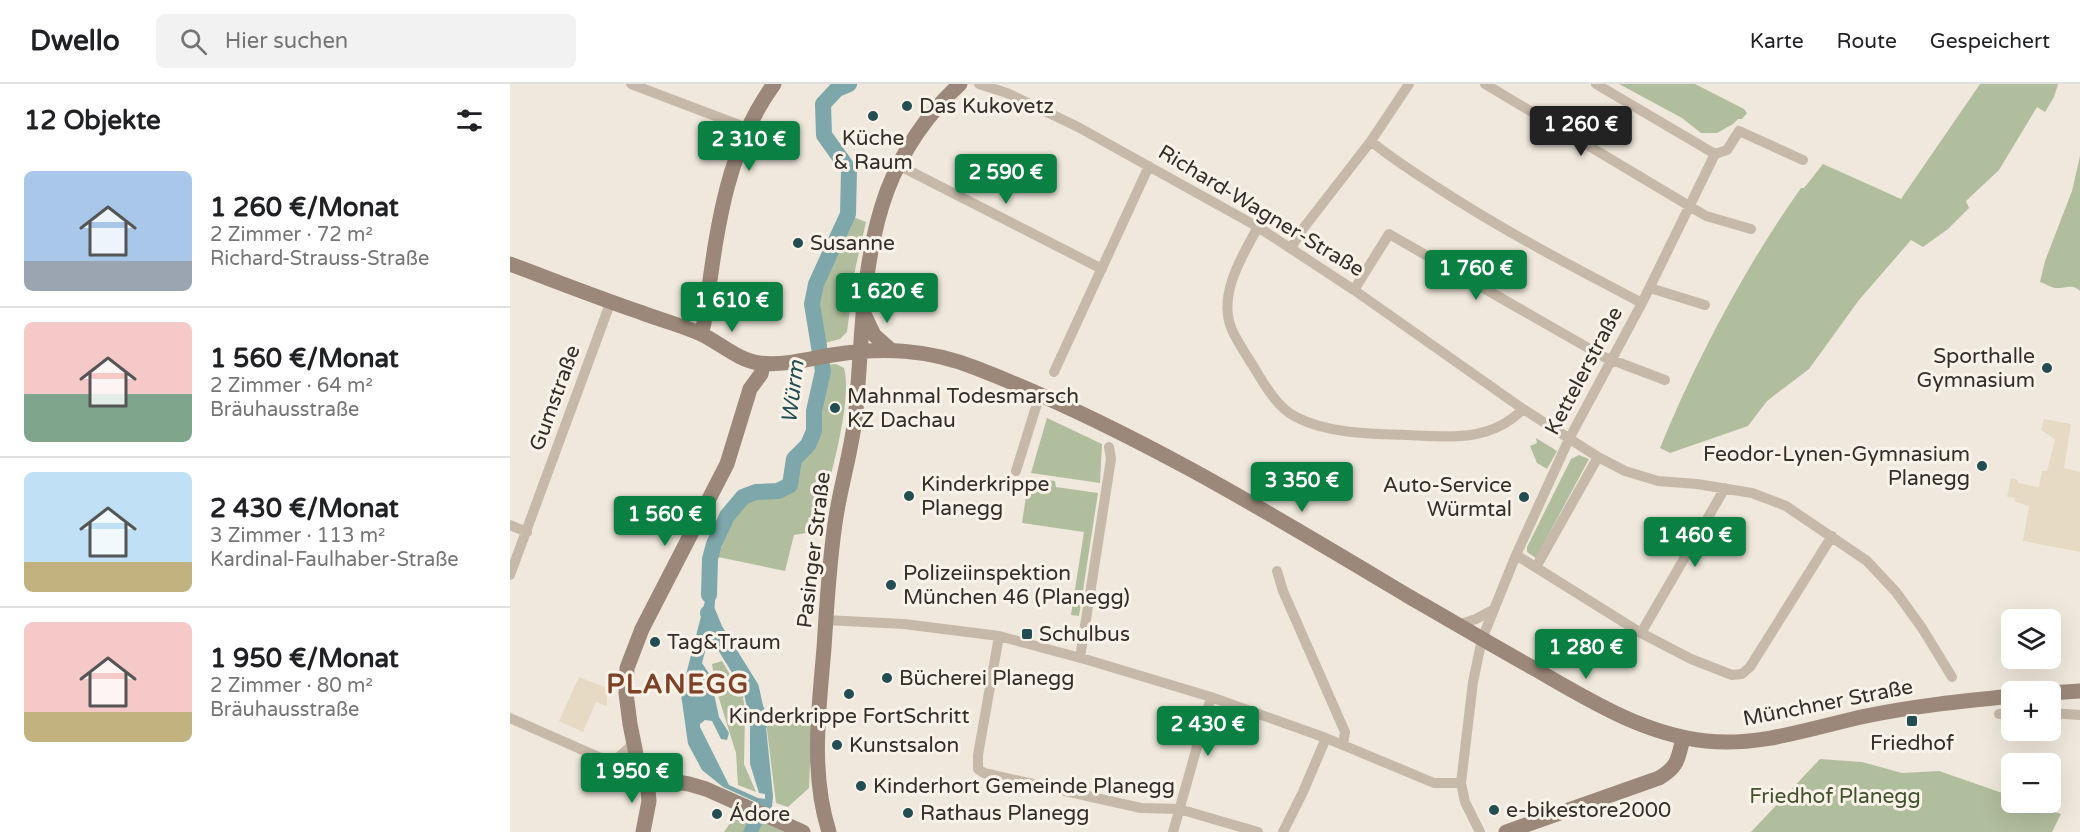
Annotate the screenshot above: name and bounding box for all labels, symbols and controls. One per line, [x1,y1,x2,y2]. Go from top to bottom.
search box [156,14,576,68]
text: Dwello [30,24,120,58]
icon: search [177,25,210,58]
text: Hier suchen [225,28,348,54]
text: Karte [1750,29,1804,54]
text: Route [1837,29,1897,54]
text: Gespeichert [1930,29,2050,54]
place label: Das Kukovetz [919,94,1054,119]
marker: Das Kukovetz [900,99,914,113]
icon: filters [453,104,486,137]
text: 12 Objekte [24,105,161,136]
pin: 1 260 € [1526,106,1636,157]
marker: Küche & Raum [866,109,880,123]
text: 1 260 € [1544,113,1618,137]
pin: 2 310 € [694,121,804,172]
place label: Küche & Raum [833,126,913,175]
text: 2 310 € [712,128,786,152]
street label: Richard-Wagner-Straße [1154,140,1368,282]
pin: 2 590 € [951,154,1061,205]
text: 2 590 € [969,161,1043,185]
text: 1 260 €/Monat [210,192,399,223]
icon: home [72,195,144,267]
text: 2 Zimmer · 72 m² [210,223,373,247]
place label: Susanne [810,231,895,256]
marker: Susanne [791,236,805,250]
text: Richard-Strauss-Straße [210,247,429,271]
pin: 1 760 € [1421,250,1531,301]
text: 1 760 € [1439,257,1513,281]
pin: 1 620 € [832,273,942,324]
text: 1 620 € [850,280,924,304]
pin: 1 610 € [677,282,787,333]
text: 1 610 € [695,289,769,313]
street label: Kettelerstraße [1540,303,1628,439]
street label: Gumstraße [524,342,586,454]
text: 1 560 €/Monat [210,343,399,374]
place label: Sporthalle Gymnasium [1917,344,2035,393]
icon: home [72,346,144,418]
water label: Würm [776,358,810,425]
marker: Sporthalle Gymnasium [2040,361,2054,375]
text: 2 Zimmer · 64 m² [210,374,373,398]
place label: Mahnmal Todesmarsch KZ Dachau [847,384,1079,433]
text: Bräuhausstraße [210,398,359,422]
marker: Mahnmal Todesmarsch KZ Dachau [828,401,842,415]
place label: Feodor-Lynen-Gymnasium Planegg [1703,442,1970,491]
marker: Feodor-Lynen-Gymnasium Planegg [1975,459,1989,473]
pin: 3 350 € [1247,462,1357,513]
text: 3 350 € [1265,469,1339,493]
street label: Pasinger Straße [792,470,836,629]
place label: Kinderkrippe Planegg [921,472,1049,521]
place label: Auto-Service Würmtal [1383,473,1512,522]
marker: Kinderkrippe Planegg [902,489,916,503]
marker: Auto-Service Würmtal [1517,490,1531,504]
text: 2 430 €/Monat [210,493,399,524]
icon: home [72,496,144,568]
pin: 1 560 € [610,496,720,547]
text: 1 560 € [628,503,702,527]
pin: 1 460 € [1640,517,1750,568]
text: 3 Zimmer · 113 m² [210,524,385,548]
text: 1 460 € [1658,524,1732,548]
text: Kardinal-Faulhaber-Straße [210,548,459,572]
place label: Polizeiinspektion München 46 (Planegg) [903,561,1130,610]
marker: Polizeiinspektion München 46 (Planegg) [884,578,898,592]
map controls [2001,609,2061,813]
button: layers [2001,609,2061,669]
place label: Schulbus [1039,622,1130,647]
marker: Schulbus [1020,627,1034,641]
pin: 1 280 € [1531,629,1641,680]
place label: Tag&Traum [667,630,781,655]
marker: Tag&Traum [648,635,662,649]
text: 1 280 € [1549,636,1623,660]
text: 1 950 €/Monat [210,643,399,674]
icon: home [72,646,144,718]
place label: Bücherei Planegg [899,666,1075,691]
district label: PLANEGG [606,668,750,701]
marker: Bücherei Planegg [880,671,894,685]
text: 2 Zimmer · 80 m² [210,674,373,698]
street label: Münchner Straße [1741,674,1915,732]
button: + [2001,681,2061,741]
marker: Kinderkrippe FortSchritt [842,687,856,701]
text: Bräuhausstraße [210,698,359,722]
place label: Kinderkrippe FortSchritt [729,704,969,729]
pin: 2 430 € [1153,706,1263,757]
text: 2 430 € [1171,713,1245,737]
marker: Friedhof [1905,714,1919,728]
place label: Friedhof [1870,731,1954,756]
place label: Kunstsalon [849,733,959,758]
marker: Kunstsalon [830,738,844,752]
pin: 1 950 € [577,753,687,804]
button: − [2001,753,2061,813]
text: 1 950 € [595,760,669,784]
place label: Kinderhort Gemeinde Planegg [873,774,1175,799]
marker: Kinderhort Gemeinde Planegg [854,779,868,793]
park label: Friedhof Planegg [1749,784,1921,809]
place label: e-bikestore2000 [1506,798,1671,823]
place label: Rathaus Planegg [920,801,1090,826]
place label: Ádore [729,802,790,827]
marker: e-bikestore2000 [1487,803,1501,817]
marker: Rathaus Planegg [901,806,915,820]
marker: Ádore [710,807,724,821]

